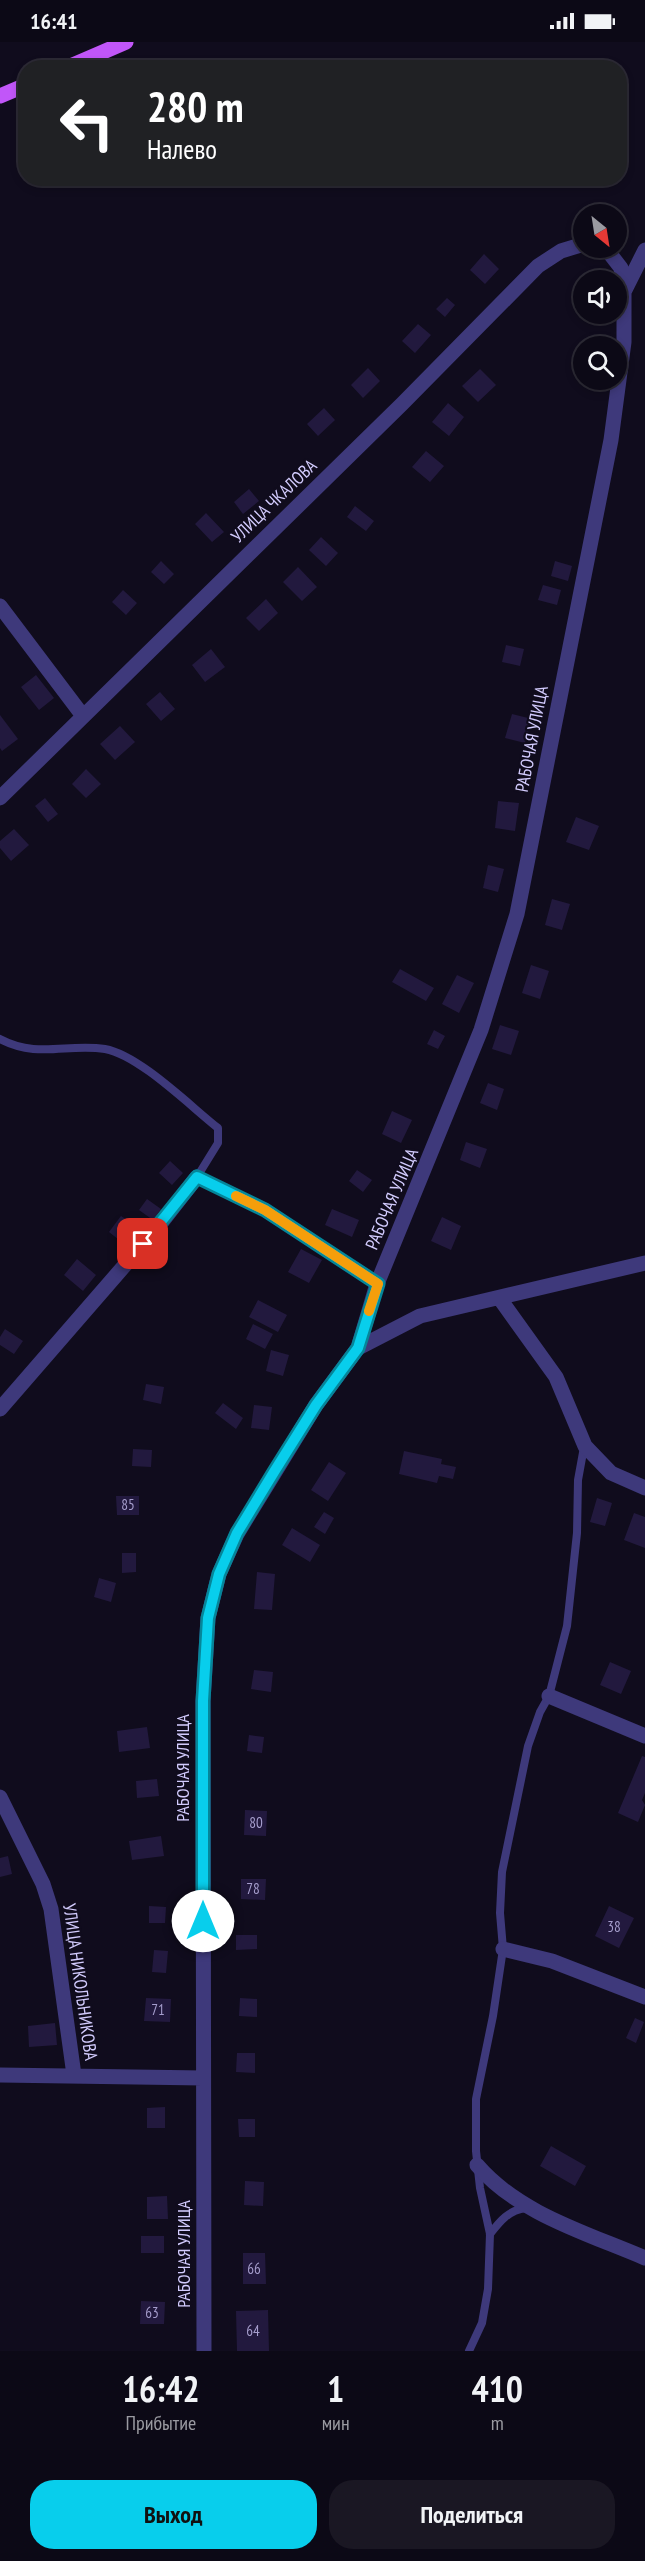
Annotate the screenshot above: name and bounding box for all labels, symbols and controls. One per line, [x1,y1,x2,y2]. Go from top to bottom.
text: 16:41 [30,7,78,35]
text: 280 m [147,79,244,134]
icon: left [48,84,126,162]
text: Налево [147,132,217,166]
north arrow [573,204,627,258]
map controls [573,204,627,390]
button: sound [573,270,627,324]
button: search [573,336,627,390]
street label: УЛИЦА ЧКАЛОВА [226,454,322,547]
street label: РАБОЧАЯ УЛИЦА [510,683,553,794]
street label: РАБОЧАЯ УЛИЦА [360,1144,423,1253]
pin [117,1218,168,1269]
icon: arrive [126,1227,159,1260]
house number: 85 [121,1495,135,1514]
street label: РАБОЧАЯ УЛИЦА [171,1714,194,1822]
house number: 80 [249,1813,263,1832]
house number: 78 [246,1879,260,1898]
position arrow [171,1889,235,1953]
street label: УЛИЦА НИКОЛЬНИКОВА [58,1902,103,2062]
house number: 38 [607,1917,621,1936]
house number: 71 [151,2000,165,2019]
street label: РАБОЧАЯ УЛИЦА [172,2200,195,2308]
house number: 66 [247,2259,261,2278]
house number: 63 [145,2303,159,2322]
house number: 64 [246,2321,260,2340]
text: 16:42 [122,2365,200,2412]
text: 1 [327,2365,344,2412]
text: 410 [471,2365,523,2412]
text: Прибытие [125,2410,196,2436]
text: мин [322,2410,350,2436]
text: m [491,2410,504,2436]
button: Выход [30,2480,317,2549]
button: Поделиться [329,2480,615,2549]

